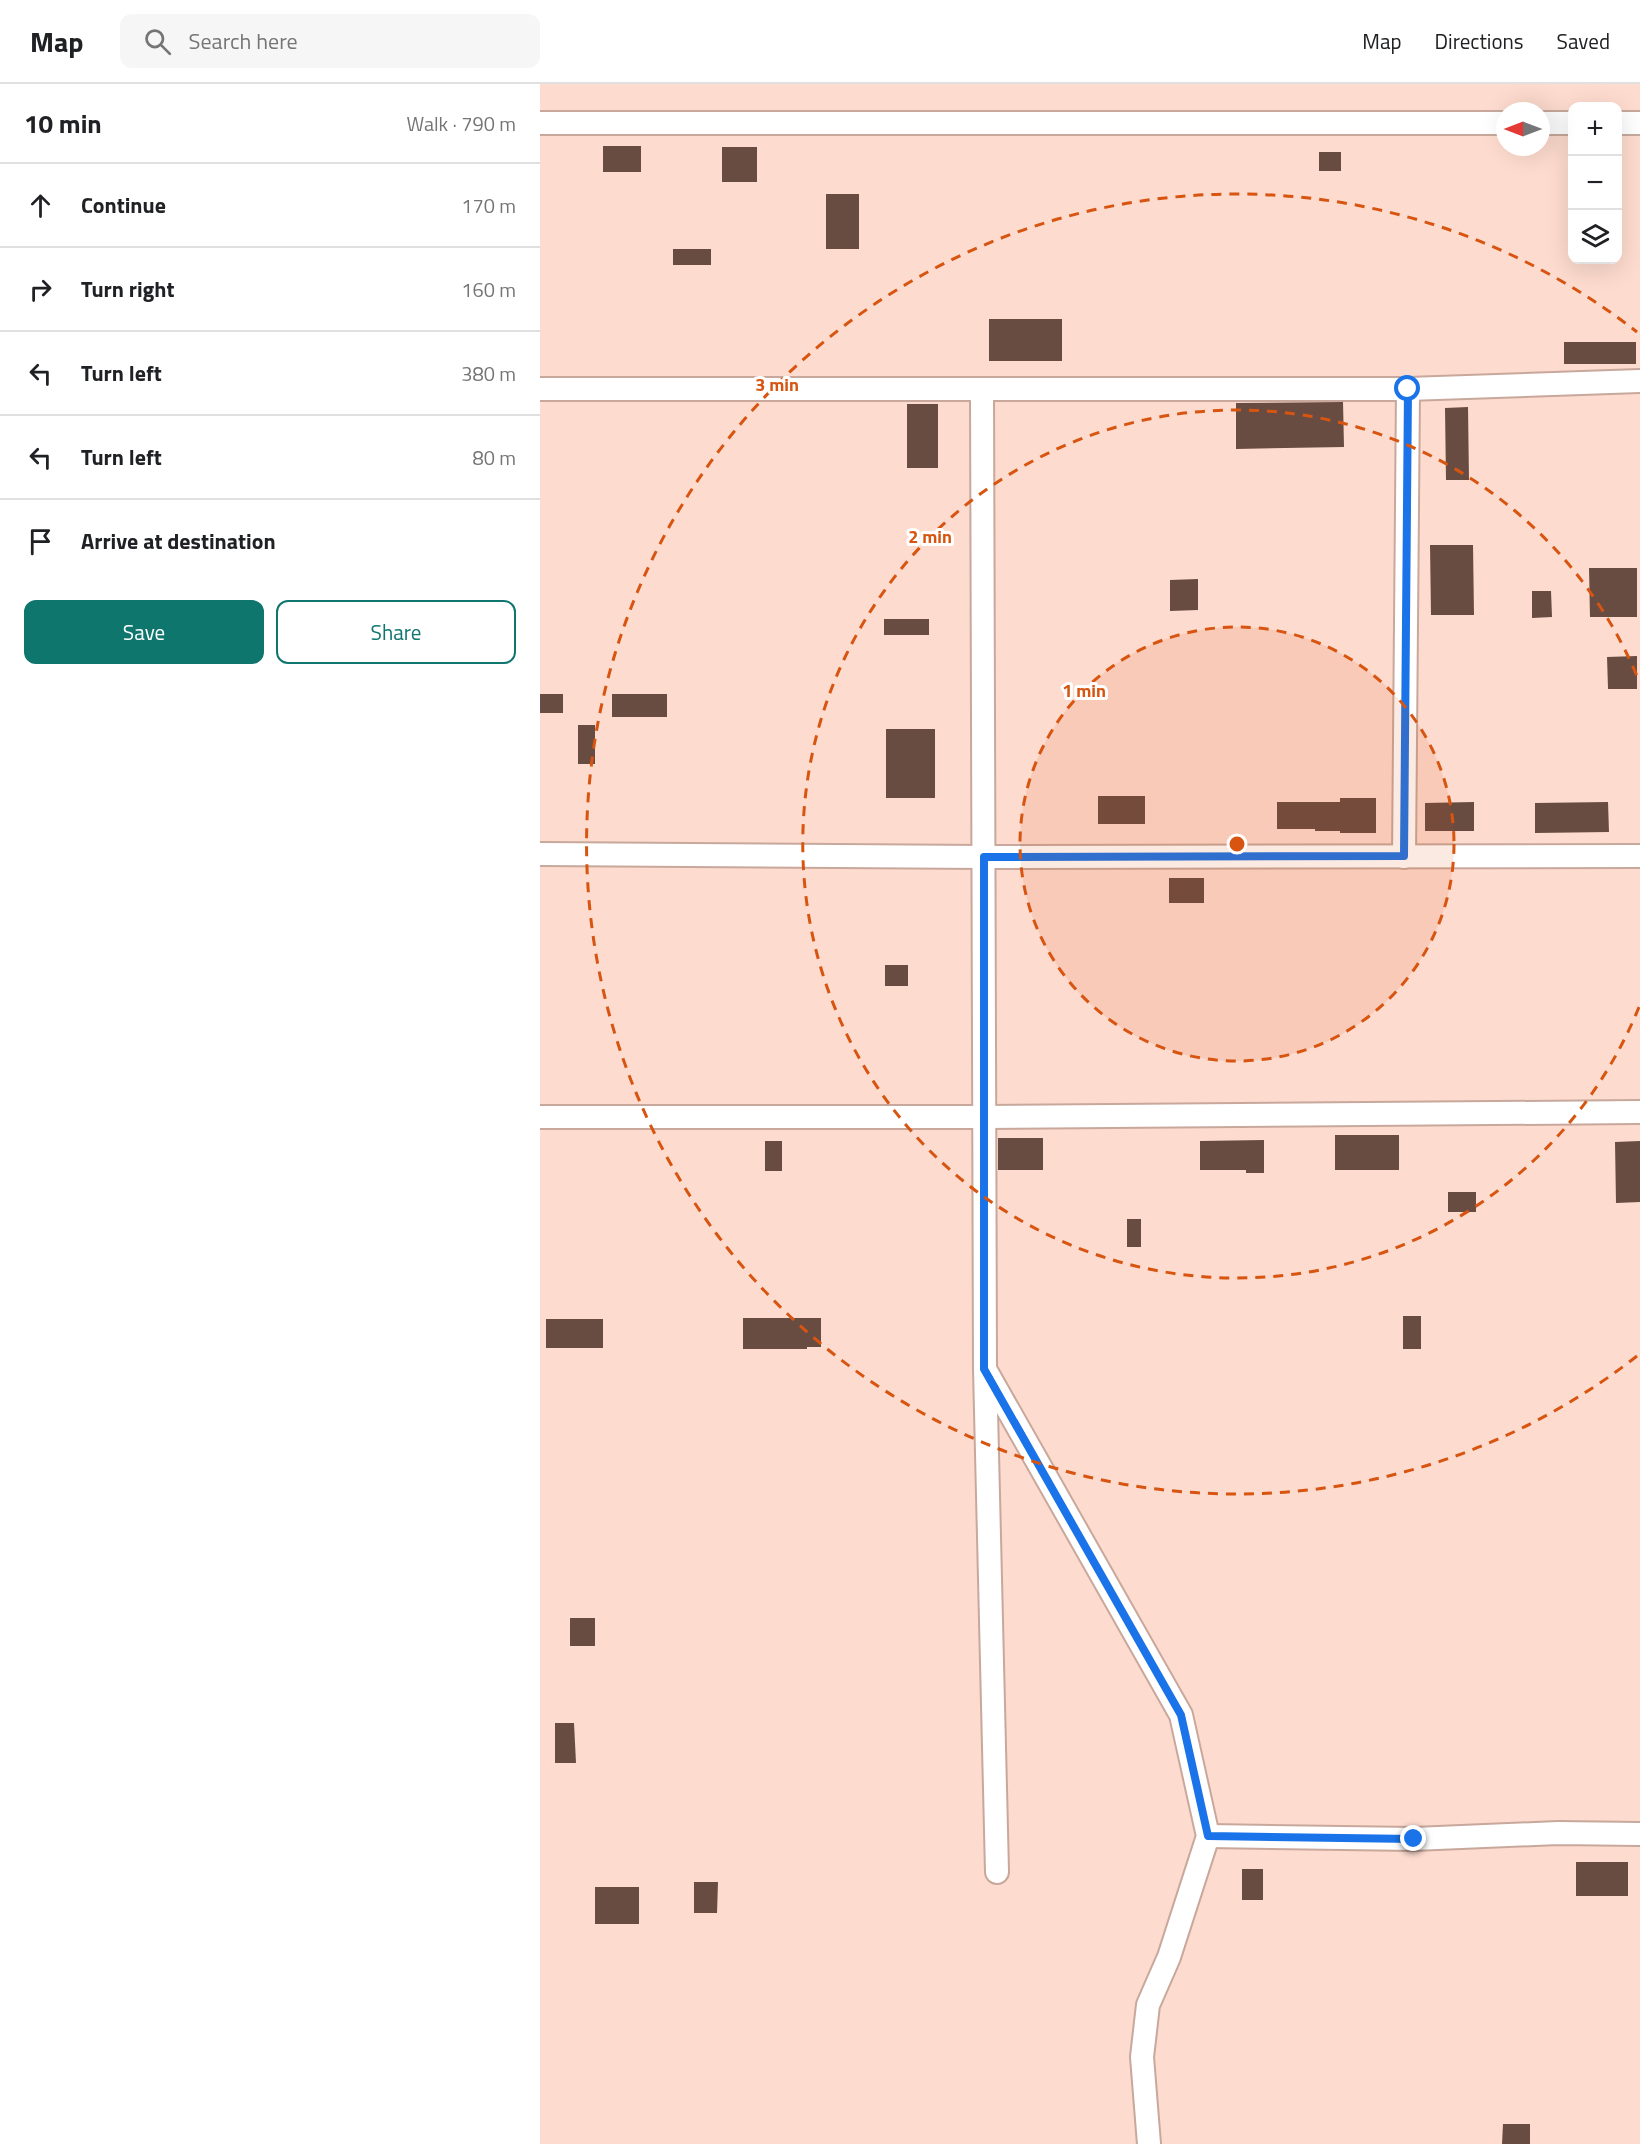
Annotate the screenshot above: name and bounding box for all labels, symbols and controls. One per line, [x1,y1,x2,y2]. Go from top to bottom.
search box [120,14,540,68]
text: Map [30,20,84,63]
text: Search here [189,24,298,58]
icon: search [141,25,174,58]
text: Map [1362,25,1402,57]
text: Directions [1435,25,1524,57]
text: Saved [1557,25,1610,57]
north arrow [1496,102,1550,156]
map controls [1568,102,1622,264]
button: + [1568,102,1622,156]
text: 10 min [24,104,102,143]
text: Walk · 790 m [407,108,516,139]
button: − [1568,156,1622,210]
text: Continue [81,188,166,222]
icon: ahead [24,189,57,222]
text: 170 m [461,190,516,221]
button: layers [1568,210,1622,264]
text: Turn right [81,272,175,306]
icon: right [24,273,57,306]
text: 160 m [461,274,516,305]
text: Turn left [81,356,162,390]
icon: left [24,357,57,390]
text: 380 m [461,358,516,389]
text: 3 min [755,371,799,398]
route start [1394,375,1420,401]
text: Turn left [81,440,162,474]
icon: left [24,441,57,474]
text: 80 m [472,442,516,473]
text: 2 min [908,523,952,550]
text: Arrive at destination [81,524,276,558]
icon: arrive [24,525,57,558]
button: Save [24,600,264,664]
button: Share [276,600,516,664]
text: 1 min [1062,677,1106,704]
centre of rings [1227,834,1247,854]
route end [1400,1825,1426,1851]

